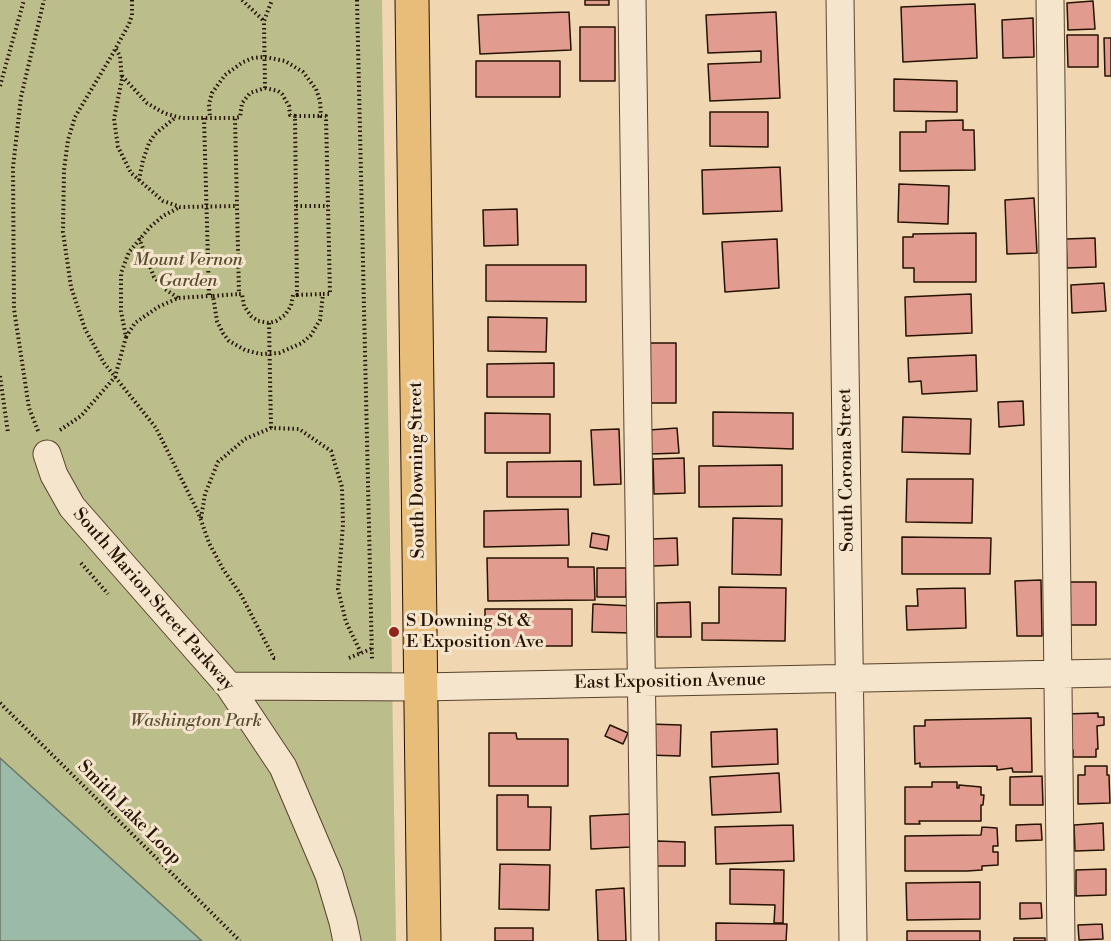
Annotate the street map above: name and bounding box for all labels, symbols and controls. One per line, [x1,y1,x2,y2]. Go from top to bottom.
park label: Mount Vernon Garden [133,250,243,292]
street label: South Downing Street [406,381,430,559]
street label: South Corona Street [835,388,859,552]
street label: South Marion Street Parkway [68,504,238,696]
place label: S Downing St & E Exposition Ave [406,611,544,654]
marker: S Downing St & E Exposition Ave [387,625,401,639]
street label: East Exposition Avenue [574,670,766,694]
park label: Washington Park [130,711,262,733]
street label: Smith Lake Loop [72,756,186,870]

